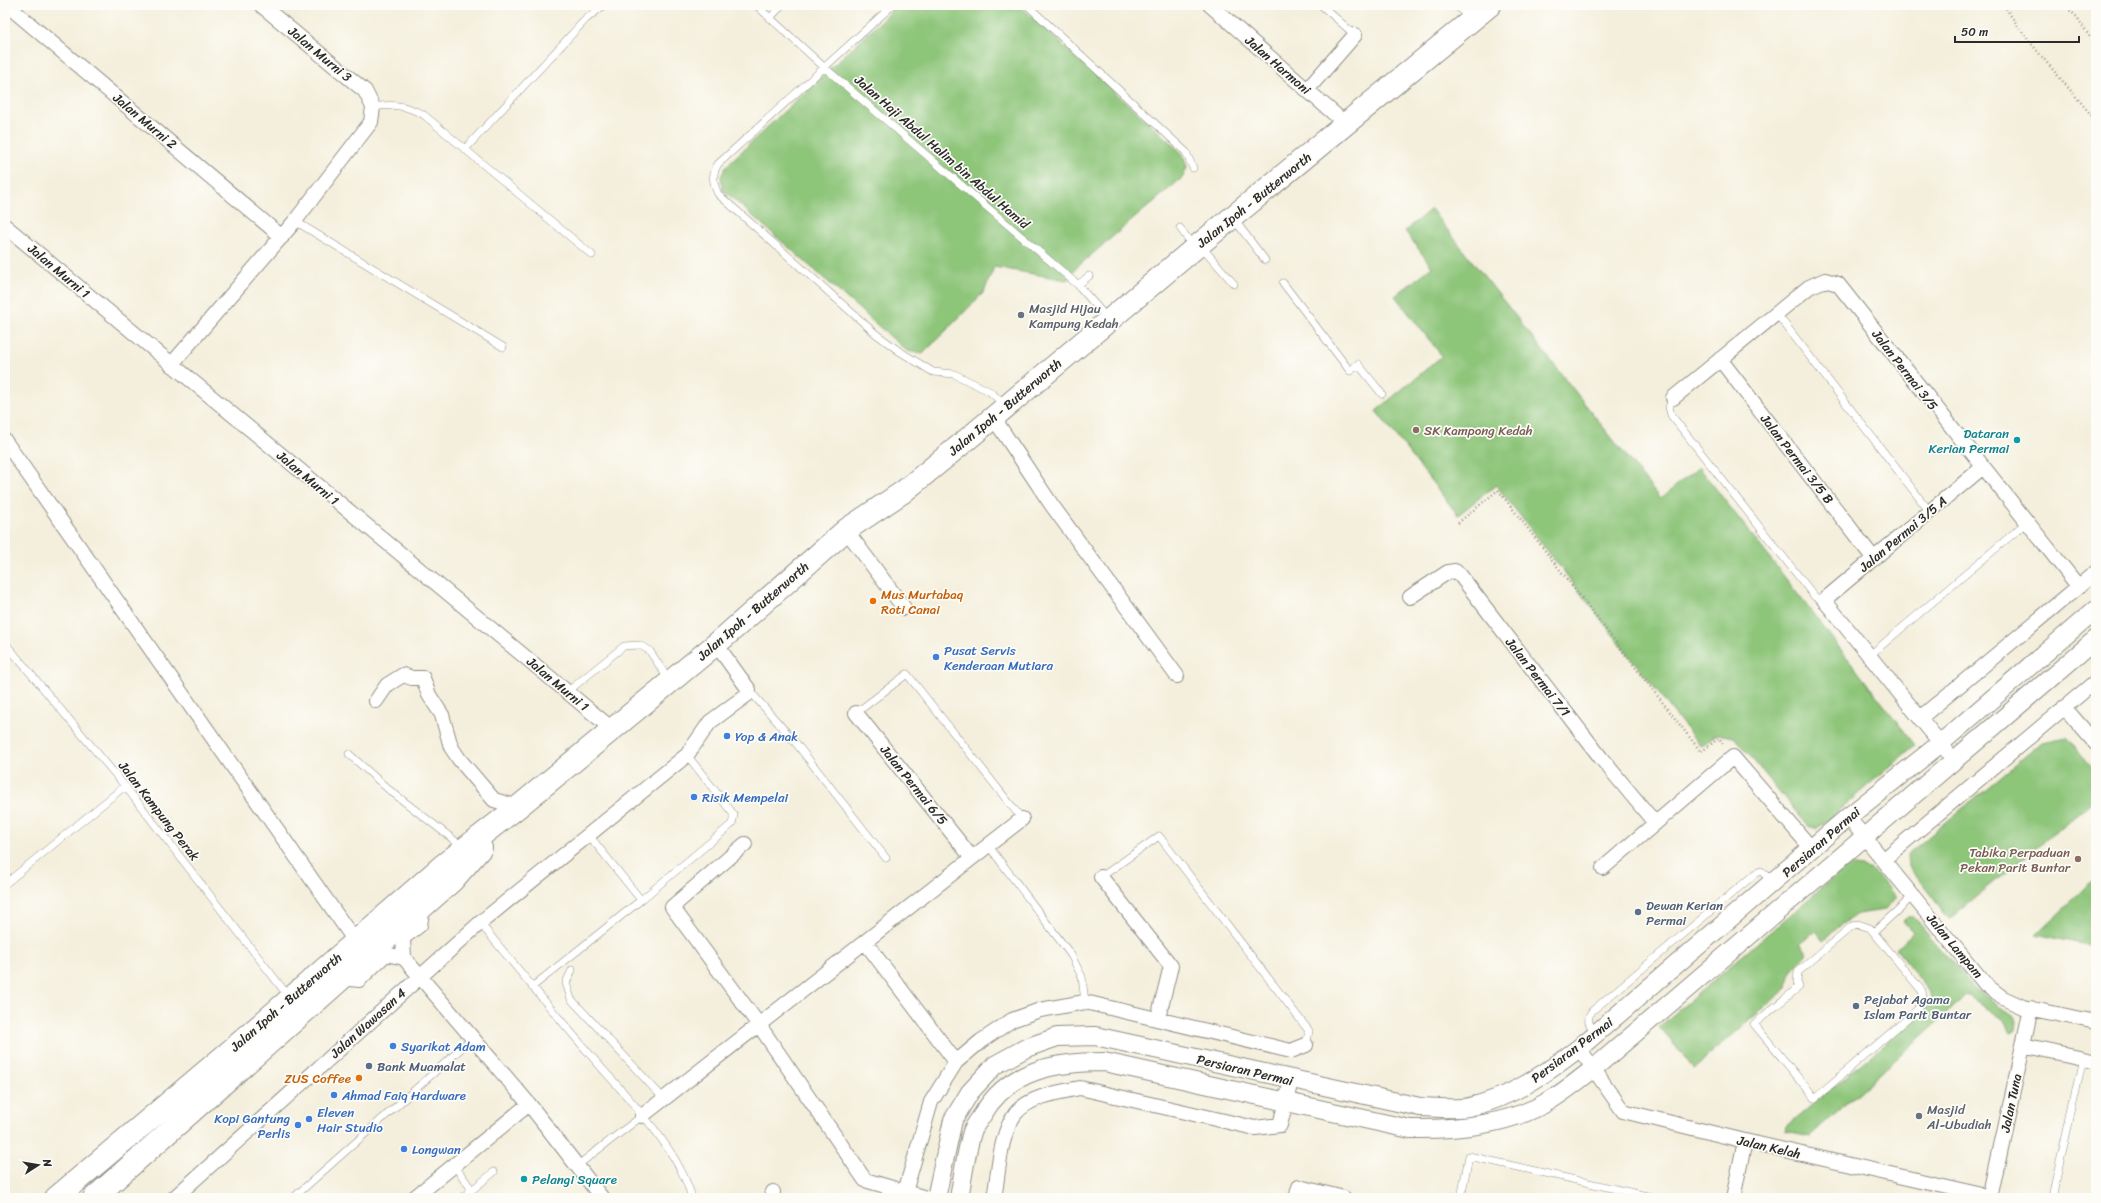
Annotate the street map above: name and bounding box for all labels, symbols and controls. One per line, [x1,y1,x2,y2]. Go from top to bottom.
scale bar [1955,18,2079,44]
street label: Jalan Murni 3 [282,20,357,88]
text: 50 m [1961,21,1988,43]
street label: Jalan Harmoni [1239,29,1317,101]
street label: Jalan Haji Abdul Halim bin Abdul Hamid [848,68,1036,236]
street label: Jalan Murni 2 [107,86,183,155]
street label: Jalan Ipoh - Butterworth [1191,146,1317,254]
street label: Jalan Murni 1 [22,237,96,305]
place label: Masjid Hijau Kampung Kedah [1029,297,1119,335]
marker: Masjid Hijau Kampung Kedah [1016,310,1026,320]
street label: Jalan Permai 3/5 [1865,324,1944,416]
street label: Jalan Ipoh - Butterworth [942,352,1067,462]
street label: Jalan Permai 3/5 B [1754,408,1840,509]
place label: SK Kampong Kedah [1424,419,1533,442]
place label: Dataran Kerian Permai [1929,422,2009,460]
marker: SK Kampong Kedah [1411,425,1421,435]
marker: Dataran Kerian Permai [2012,435,2022,445]
street label: Jalan Murni 1 [271,444,345,512]
street label: Jalan Permai 3/5 A [1853,490,1952,579]
street label: Jalan Ipoh - Butterworth [691,555,814,667]
place label: Mus Murtabaq Roti Canai [881,583,964,621]
marker: Mus Murtabaq Roti Canai [868,596,878,606]
street label: Jalan Permai 7/1 [1499,632,1577,722]
place label: Pusat Servis Kenderaan Mutiara [944,639,1054,677]
street label: Jalan Murni 1 [521,650,595,718]
marker: Pusat Servis Kenderaan Mutiara [931,652,941,662]
place label: Yop & Anak [735,725,798,748]
marker: Yop & Anak [722,731,732,741]
street label: Jalan Permai 6/5 [874,739,954,830]
street label: Jalan Kampung Perak [112,755,206,866]
place label: Risik Mempelai [702,786,788,809]
marker: Risik Mempelai [689,792,699,802]
street label: Persiaran Permai [1776,801,1866,883]
place label: Tabika Perpaduan Pekan Parit Buntar [1960,841,2071,879]
marker: Tabika Perpaduan Pekan Parit Buntar [2073,854,2083,864]
place label: Dewan Kerian Permai [1646,894,1723,932]
marker: Dewan Kerian Permai [1633,907,1643,917]
street label: Jalan Lampam [1920,908,1989,984]
street label: Jalan Ipoh - Butterworth [224,946,347,1058]
street label: Jalan Wawasan 4 [324,982,412,1065]
place label: Pejabat Agama Islam Parit Buntar [1863,988,1972,1026]
marker: Pejabat Agama Islam Parit Buntar [1851,1001,1861,1011]
street label: Persiaran Permai [1526,1011,1618,1089]
place label: Syarikat Adam [401,1035,486,1058]
marker: Syarikat Adam [388,1041,398,1051]
street label: Persiaran Permai [1195,1048,1296,1092]
place label: Bank Muamalat [377,1055,466,1078]
marker: Bank Muamalat [364,1061,374,1071]
place label: ZUS Coffee [284,1067,351,1090]
street label: Jalan Tuna [1993,1071,2029,1135]
marker: ZUS Coffee [354,1073,364,1083]
place label: Ahmad Faiq Hardware [341,1084,466,1107]
marker: Ahmad Faiq Hardware [329,1090,339,1100]
place label: Masjid Al-Ubudiah [1926,1098,1992,1136]
place label: Eleven Hair Studio [317,1101,383,1139]
place label: Kopi Gantung Perlis [214,1107,291,1145]
marker: Masjid Al-Ubudiah [1914,1111,1924,1121]
marker: Eleven Hair Studio [304,1114,314,1124]
marker: Kopi Gantung Perlis [293,1120,303,1130]
street label: Jalan Kelah [1734,1128,1803,1165]
place label: Longwan [412,1138,461,1161]
marker: Longwan [399,1144,409,1154]
north arrow [18,1145,58,1185]
text: N [37,1156,57,1169]
place label: Pelangi Square [532,1168,617,1191]
marker: Pelangi Square [519,1174,529,1184]

